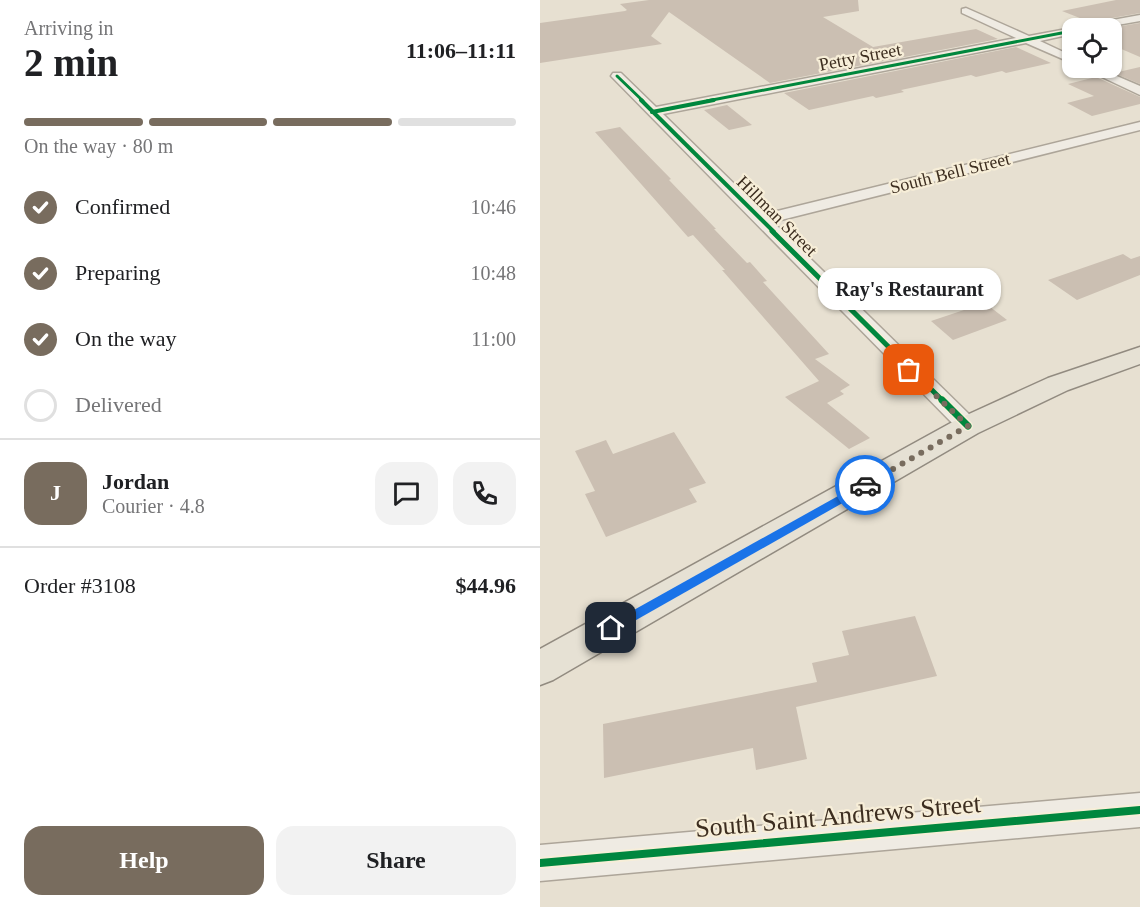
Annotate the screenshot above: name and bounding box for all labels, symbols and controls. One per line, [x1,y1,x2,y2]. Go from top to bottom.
text: Arriving in [24,17,113,39]
map controls [1062,18,1122,78]
button: locate [1062,18,1122,78]
text: 11:06–11:11 [406,38,516,63]
street label: Petty Street [817,39,903,75]
text: 2 min [24,41,118,84]
text: On the way · 80 m [24,135,173,157]
street label: South Bell Street [888,148,1012,198]
street label: Hillman Street [733,172,821,260]
icon: check [24,191,57,224]
text: Confirmed [75,194,170,219]
text: 10:46 [470,196,516,218]
icon: check [24,257,57,290]
text: Preparing [75,260,161,285]
text: 10:48 [470,262,516,284]
callout: Ray's Restaurant [818,268,1000,310]
text: Ray's Restaurant [835,278,984,300]
icon: check [24,323,57,356]
text: On the way [75,326,176,351]
text: 11:00 [471,328,516,350]
pin [883,344,934,395]
icon: bag [892,353,925,386]
text: Delivered [75,392,162,417]
courier [835,455,895,515]
button: chat [375,462,438,525]
button: phone [453,462,516,525]
text: Jordan [102,469,169,494]
icon: car [849,469,882,502]
text: J [50,480,61,505]
text: Courier · 4.8 [102,495,205,517]
text: Order #3108 [24,573,136,598]
text: $44.96 [456,573,516,598]
pin [585,602,636,653]
icon: home [594,611,627,644]
street label: South Saint Andrews Street [694,789,983,843]
button: Help [24,826,264,895]
button: Share [276,826,516,895]

